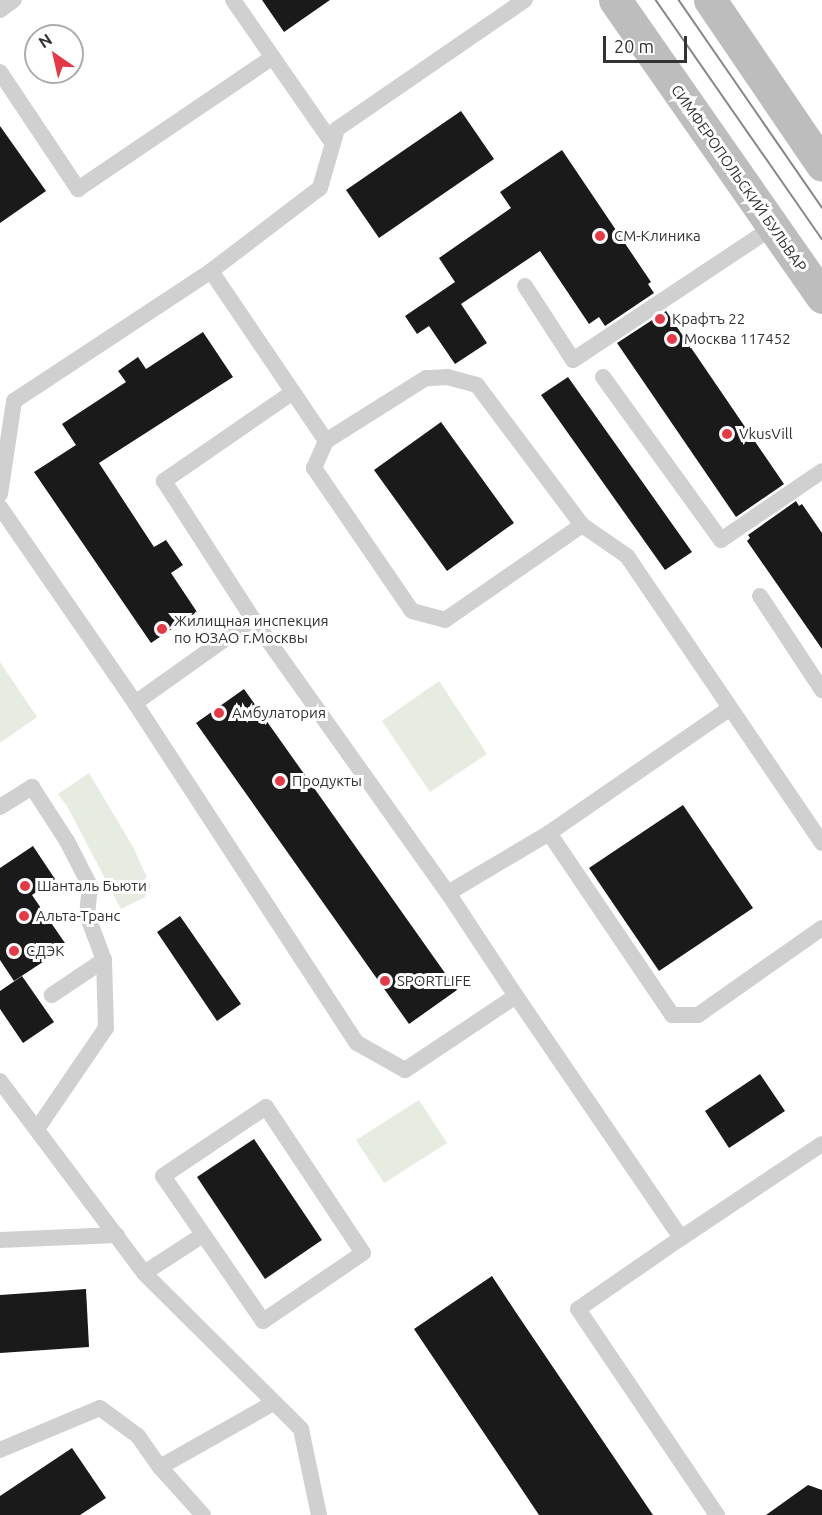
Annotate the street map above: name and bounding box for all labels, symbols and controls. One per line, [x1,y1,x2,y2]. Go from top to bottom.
north arrow [24,24,84,84]
scale bar [606,24,690,62]
text: N [35,30,55,52]
text: 20 m [614,36,654,56]
street label: СИМФЕРОПОЛЬСКИЙ БУЛЬВАР [667,81,811,275]
marker: СМ-Клиника [591,227,609,245]
place label: СМ-Клиника [614,227,701,245]
place label: Крафтъ 22 [672,310,745,328]
marker: Крафтъ 22 [653,312,667,326]
place label: Москва 117452 [684,330,791,348]
marker: Москва 117452 [665,332,679,346]
place label: VkusVill [739,425,793,443]
marker: VkusVill [720,427,734,441]
place label: Жилищная инспекция по ЮЗАО г.Москвы [174,611,329,646]
marker: Жилищная инспекция по ЮЗАО г.Москвы [155,622,169,636]
marker: Амбулатория [210,704,228,722]
place label: Амбулатория [232,704,326,722]
place label: Продукты [292,772,362,790]
marker: Продукты [273,774,287,788]
place label: Шанталь Бьюти [37,877,147,895]
marker: Шанталь Бьюти [18,879,32,893]
place label: Альта-Транс [36,907,120,925]
marker: Альта-Транс [17,909,31,923]
place label: СДЭК [26,942,64,960]
marker: СДЭК [7,944,21,958]
place label: SPORTLIFE [397,972,471,990]
marker: SPORTLIFE [378,974,392,988]

